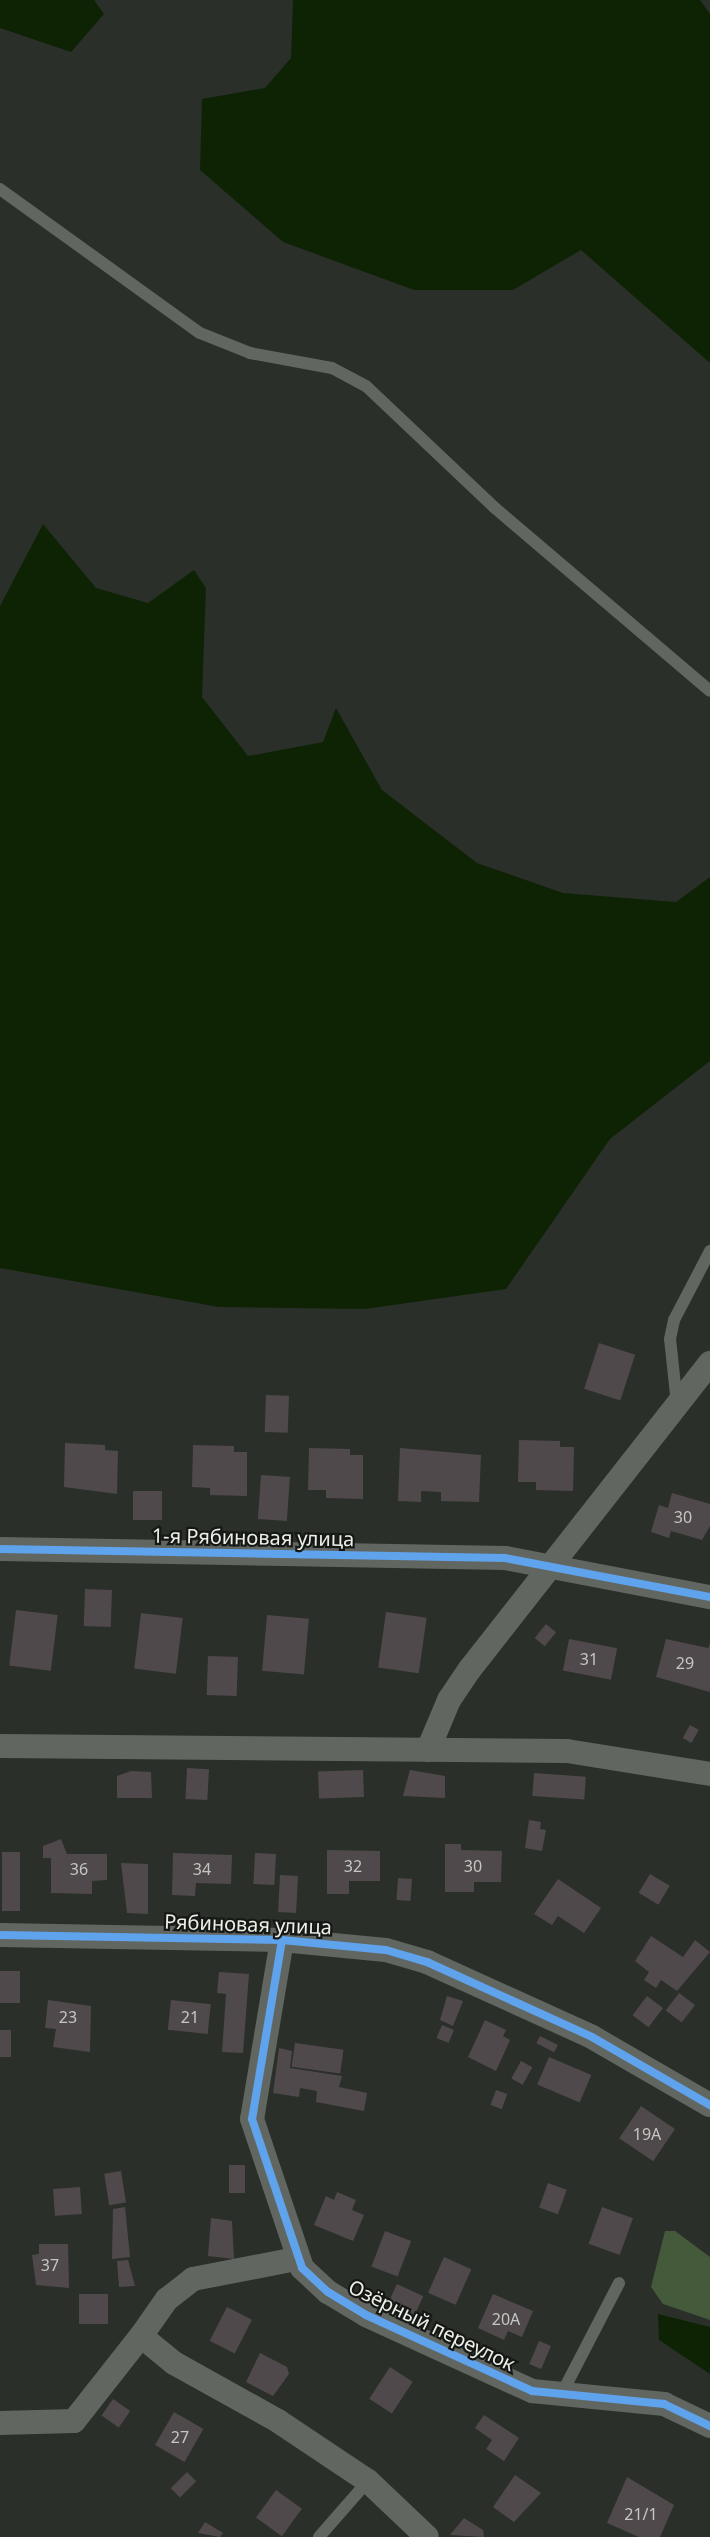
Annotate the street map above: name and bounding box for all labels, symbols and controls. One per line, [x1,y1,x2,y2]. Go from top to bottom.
house number: 30 [674,1507,692,1527]
street label: 1-я Рябиновая улица [152,1523,354,1551]
house number: 31 [580,1649,598,1669]
house number: 29 [676,1653,694,1673]
house number: 32 [344,1856,362,1876]
house number: 30 [464,1856,482,1876]
house number: 36 [70,1859,88,1879]
house number: 34 [193,1859,211,1879]
street label: Рябиновая улица [164,1909,332,1939]
house number: 23 [59,2007,77,2027]
house number: 21 [181,2007,199,2027]
house number: 19А [633,2124,661,2144]
house number: 37 [41,2255,59,2275]
street label: Озёрный переулок [345,2274,519,2376]
house number: 20А [492,2309,520,2329]
house number: 27 [171,2427,189,2447]
house number: 21/1 [624,2504,658,2524]

